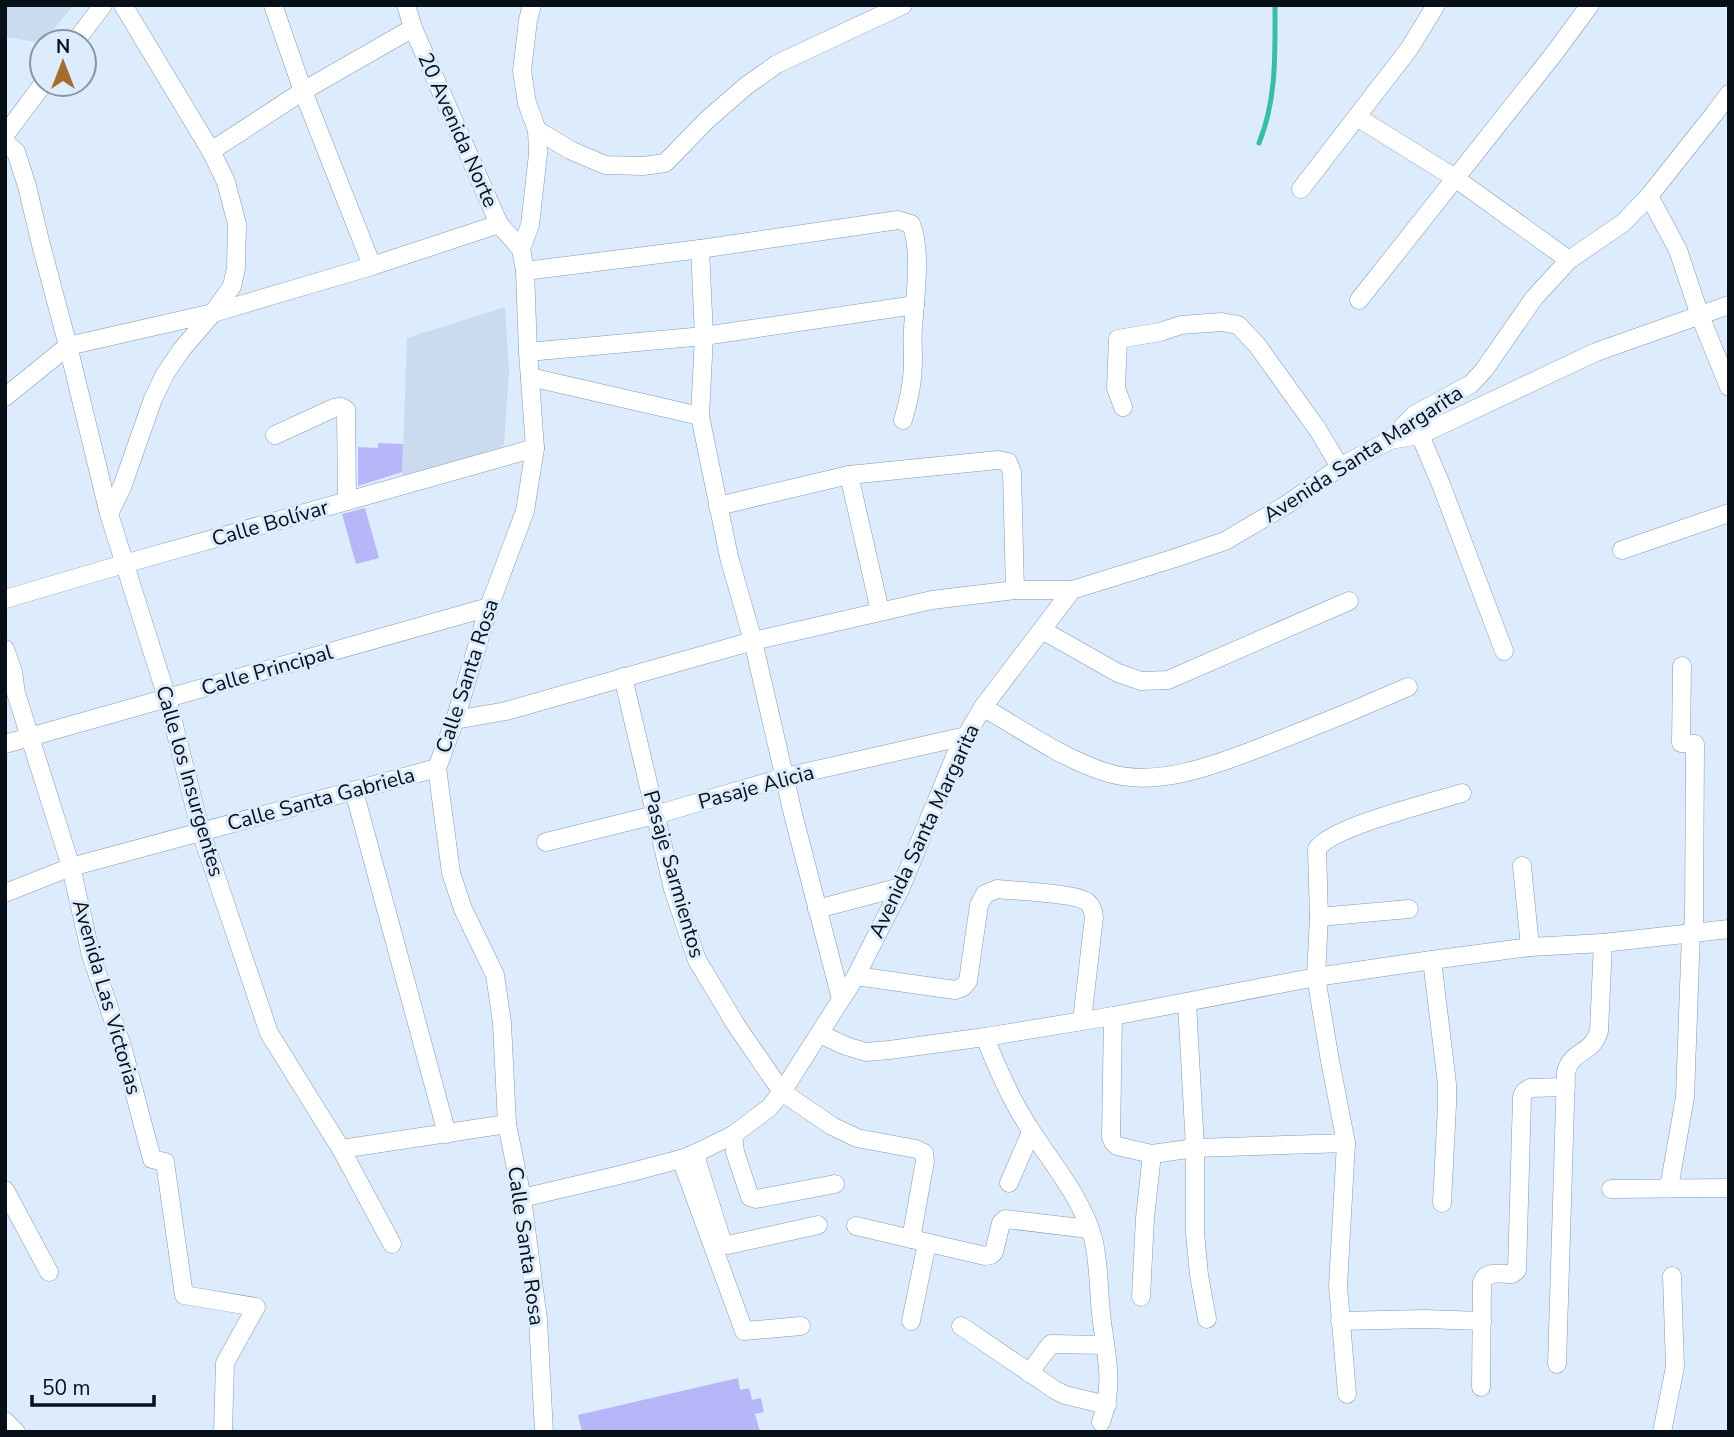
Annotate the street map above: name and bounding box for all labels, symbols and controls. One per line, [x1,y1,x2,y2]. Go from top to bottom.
north arrow [28,28,98,98]
text: N [56,34,70,60]
street label: 20 Avenida Norte [411,48,505,212]
street label: Avenida Santa Margarita [1258,379,1468,529]
street label: Calle Bolívar [208,493,332,553]
street label: Calle Santa Rosa [429,595,505,757]
street label: Calle Principal [198,638,337,702]
street label: Calle los Insurgentes [149,682,231,880]
street label: Avenida Santa Margarita [862,720,986,942]
street label: Pasaje Alicia [695,758,817,816]
street label: Calle Santa Gabriela [224,760,418,838]
street label: Pasaje Sarmientos [637,787,711,961]
street label: Avenida Las Victorias [66,896,148,1098]
street label: Calle Santa Rosa [501,1165,551,1327]
scale bar [32,1364,154,1408]
text: 50 m [42,1374,91,1402]

